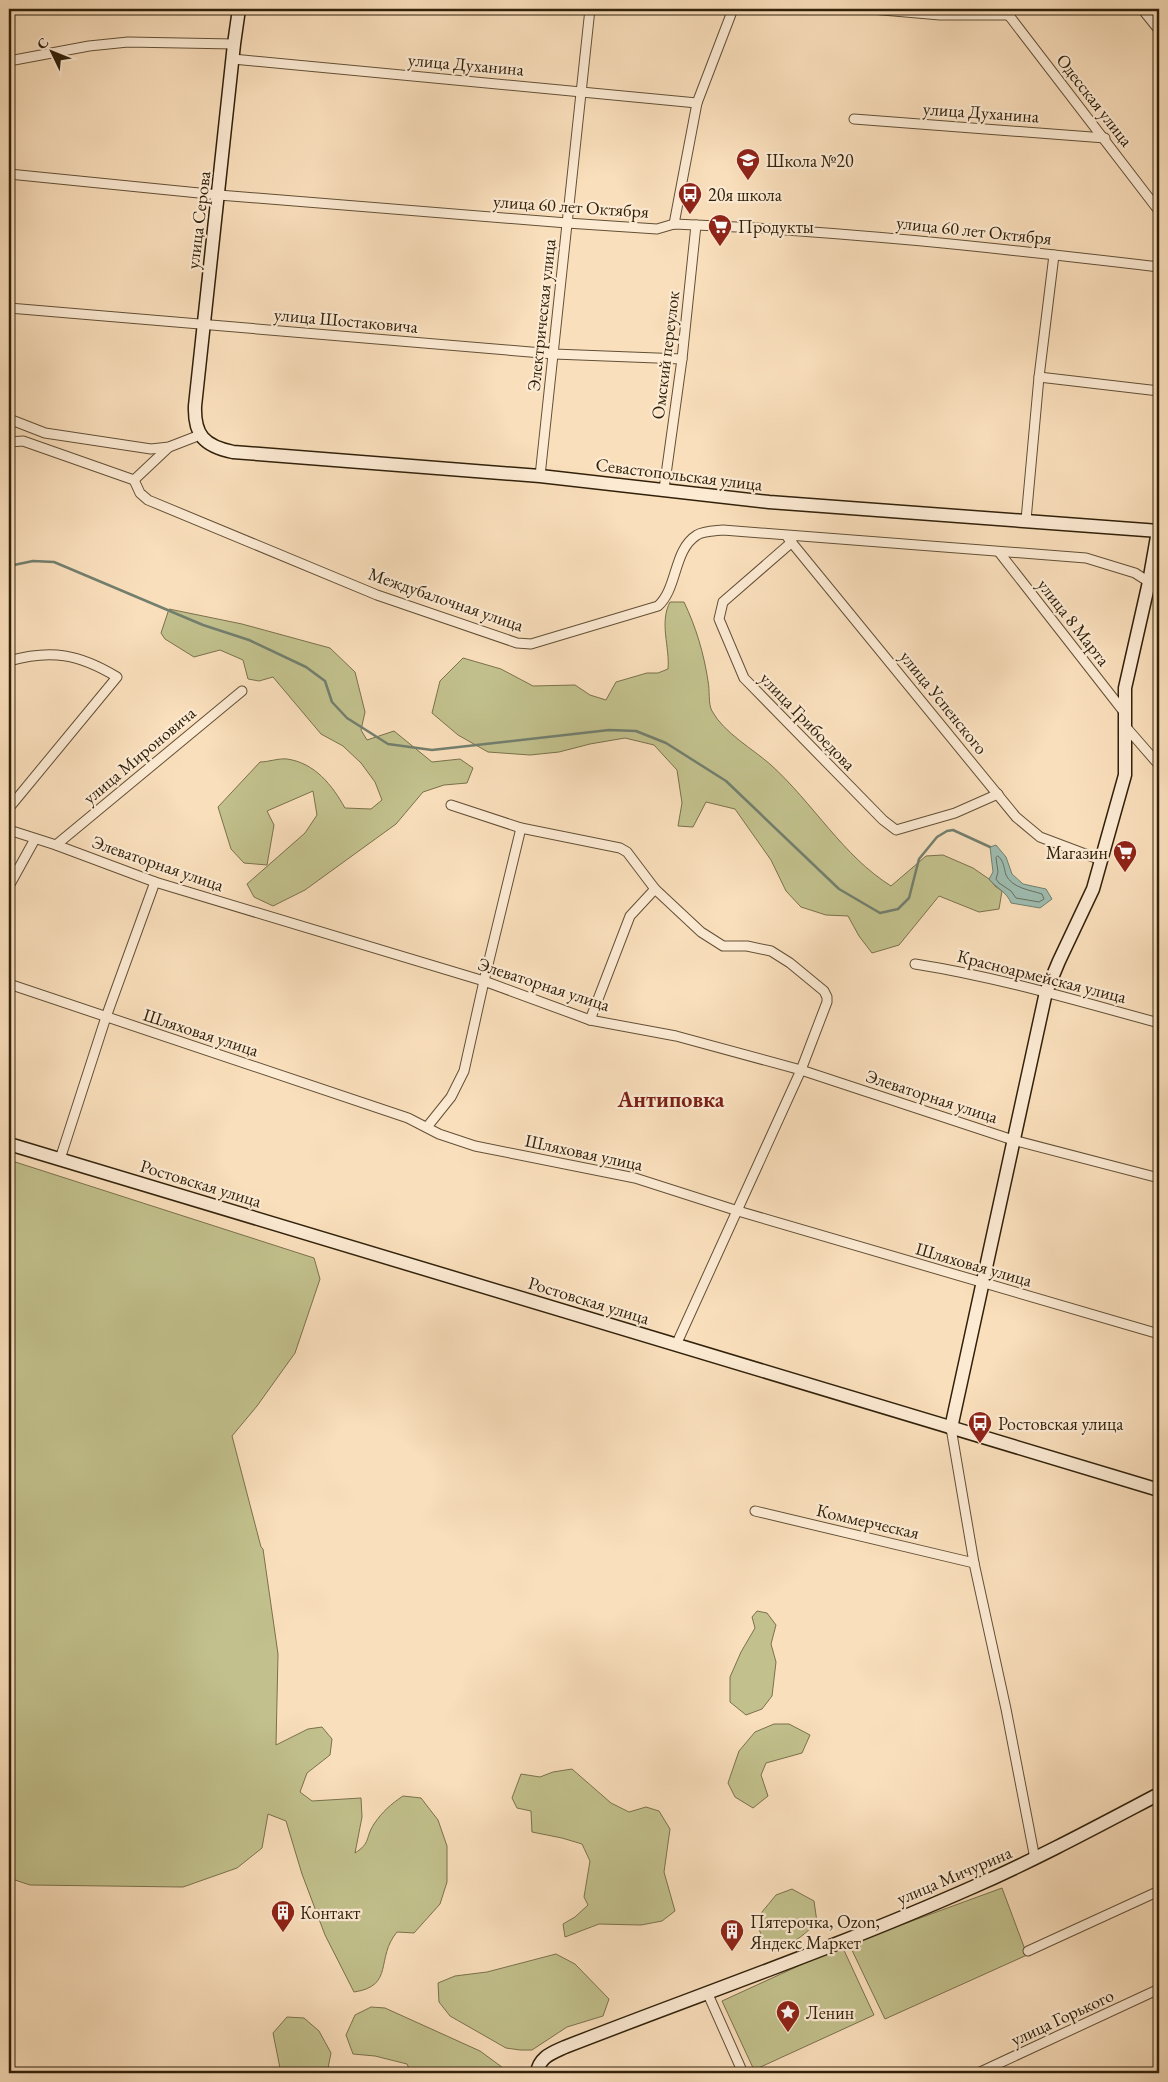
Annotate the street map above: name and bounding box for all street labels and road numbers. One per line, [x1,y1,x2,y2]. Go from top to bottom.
street label: улица Духанина [407,47,526,81]
street label: Одесская улица [1052,49,1139,152]
street label: улица Духанина [922,96,1041,128]
street label: улица Серова [181,169,216,270]
street label: улица 60 лет Октября [492,189,650,223]
street label: улица 60 лет Октября [895,210,1053,250]
street label: Электрическая улица [522,237,561,392]
street label: Омский переулок [646,289,684,421]
street label: улица Шостаковича [273,302,420,338]
street label: Севастопольская улица [594,452,765,496]
street label: Междубалочная улица [365,562,527,637]
street label: улица 8 Марта [1033,574,1116,671]
street label: улица Успенского [895,645,993,759]
street label: улица Грибоедова [755,667,861,776]
street label: улица Мироновича [78,701,201,809]
street label: Элеваторная улица [89,830,228,897]
street label: Красноармейская улица [955,944,1130,1008]
street label: Элеваторная улица [475,952,614,1016]
street label: Шляховая улица [140,1003,262,1062]
street label: Элеваторная улица [863,1064,1002,1128]
street label: Шляховая улица [523,1128,646,1176]
street label: Ростовская улица [138,1154,265,1213]
street label: Шляховая улица [913,1236,1036,1292]
street label: Ростовская улица [526,1271,653,1330]
street label: Коммерческая [814,1498,922,1544]
street label: улица Мичурина [893,1840,1016,1910]
street label: улица Горького [1007,1983,1117,2051]

